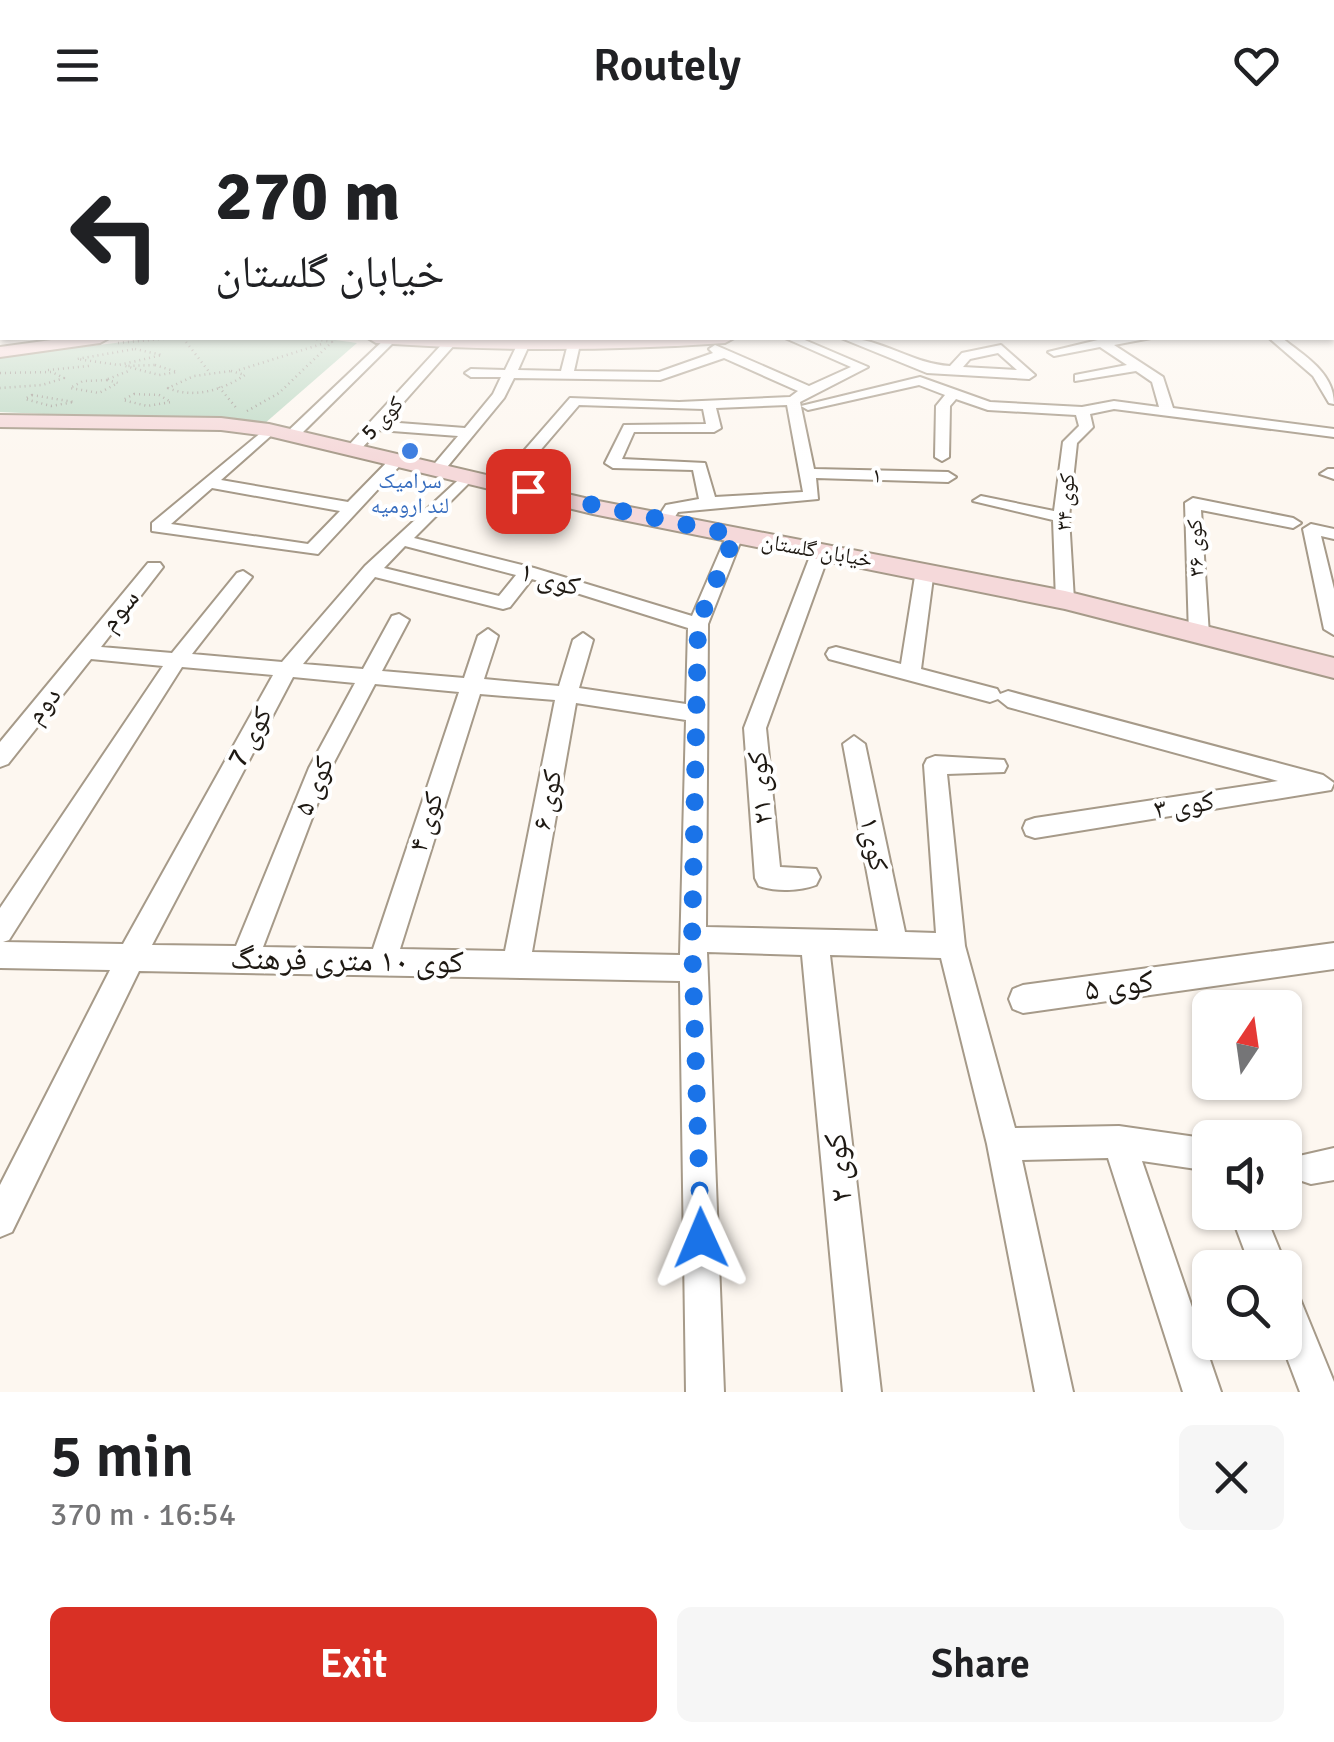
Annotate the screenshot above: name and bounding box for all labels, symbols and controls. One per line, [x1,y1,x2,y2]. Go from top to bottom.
icon: menu [50,38,105,93]
text: Routely [593,38,741,93]
icon: heart [1229,38,1284,93]
text: 270 m [215,153,400,239]
icon: left [50,170,180,300]
text: خیابان گلستان [215,245,445,300]
street label: کوی 5 [355,391,409,445]
marker: سرامیک لند ارومیه [399,440,421,462]
pin [486,449,571,534]
street label: ۱ [872,461,882,489]
icon: arrive [501,464,556,519]
place label: سرامیک لند ارومیه [371,467,449,519]
street label: کوی ۳۴ [1050,472,1080,532]
street label: کوی ۳۶ [1181,519,1209,577]
street label: خیابان گلستان [759,527,875,573]
street label: کوی ۱ [516,554,584,604]
street label: سوم [92,582,147,639]
street label: دوم [18,679,69,731]
street label: کوی 7 [220,701,280,773]
street label: کوی ۲۱ [740,750,780,826]
street label: کوی ۵ [286,751,342,821]
street label: کوی ۶ [525,767,570,833]
street label: کوی ۳ [1151,783,1217,827]
street label: کوی ۴ [401,788,451,856]
street label: کوی۱ [852,814,896,874]
street label: کوی ۱۰ متری فرهنگ [230,938,464,982]
street label: کوی ۵ [1082,961,1156,1009]
north arrow [1192,990,1302,1100]
map controls [1192,990,1302,1360]
button: sound [1192,1120,1302,1230]
street label: کوی ۲ [815,1131,861,1205]
position arrow [649,1186,753,1290]
button: search [1192,1250,1302,1360]
text: 5 min [50,1420,194,1494]
button: close [1179,1425,1284,1530]
text: 370 m · 16:54 [50,1495,236,1534]
button: Exit [50,1607,657,1722]
button: Share [677,1607,1284,1722]

